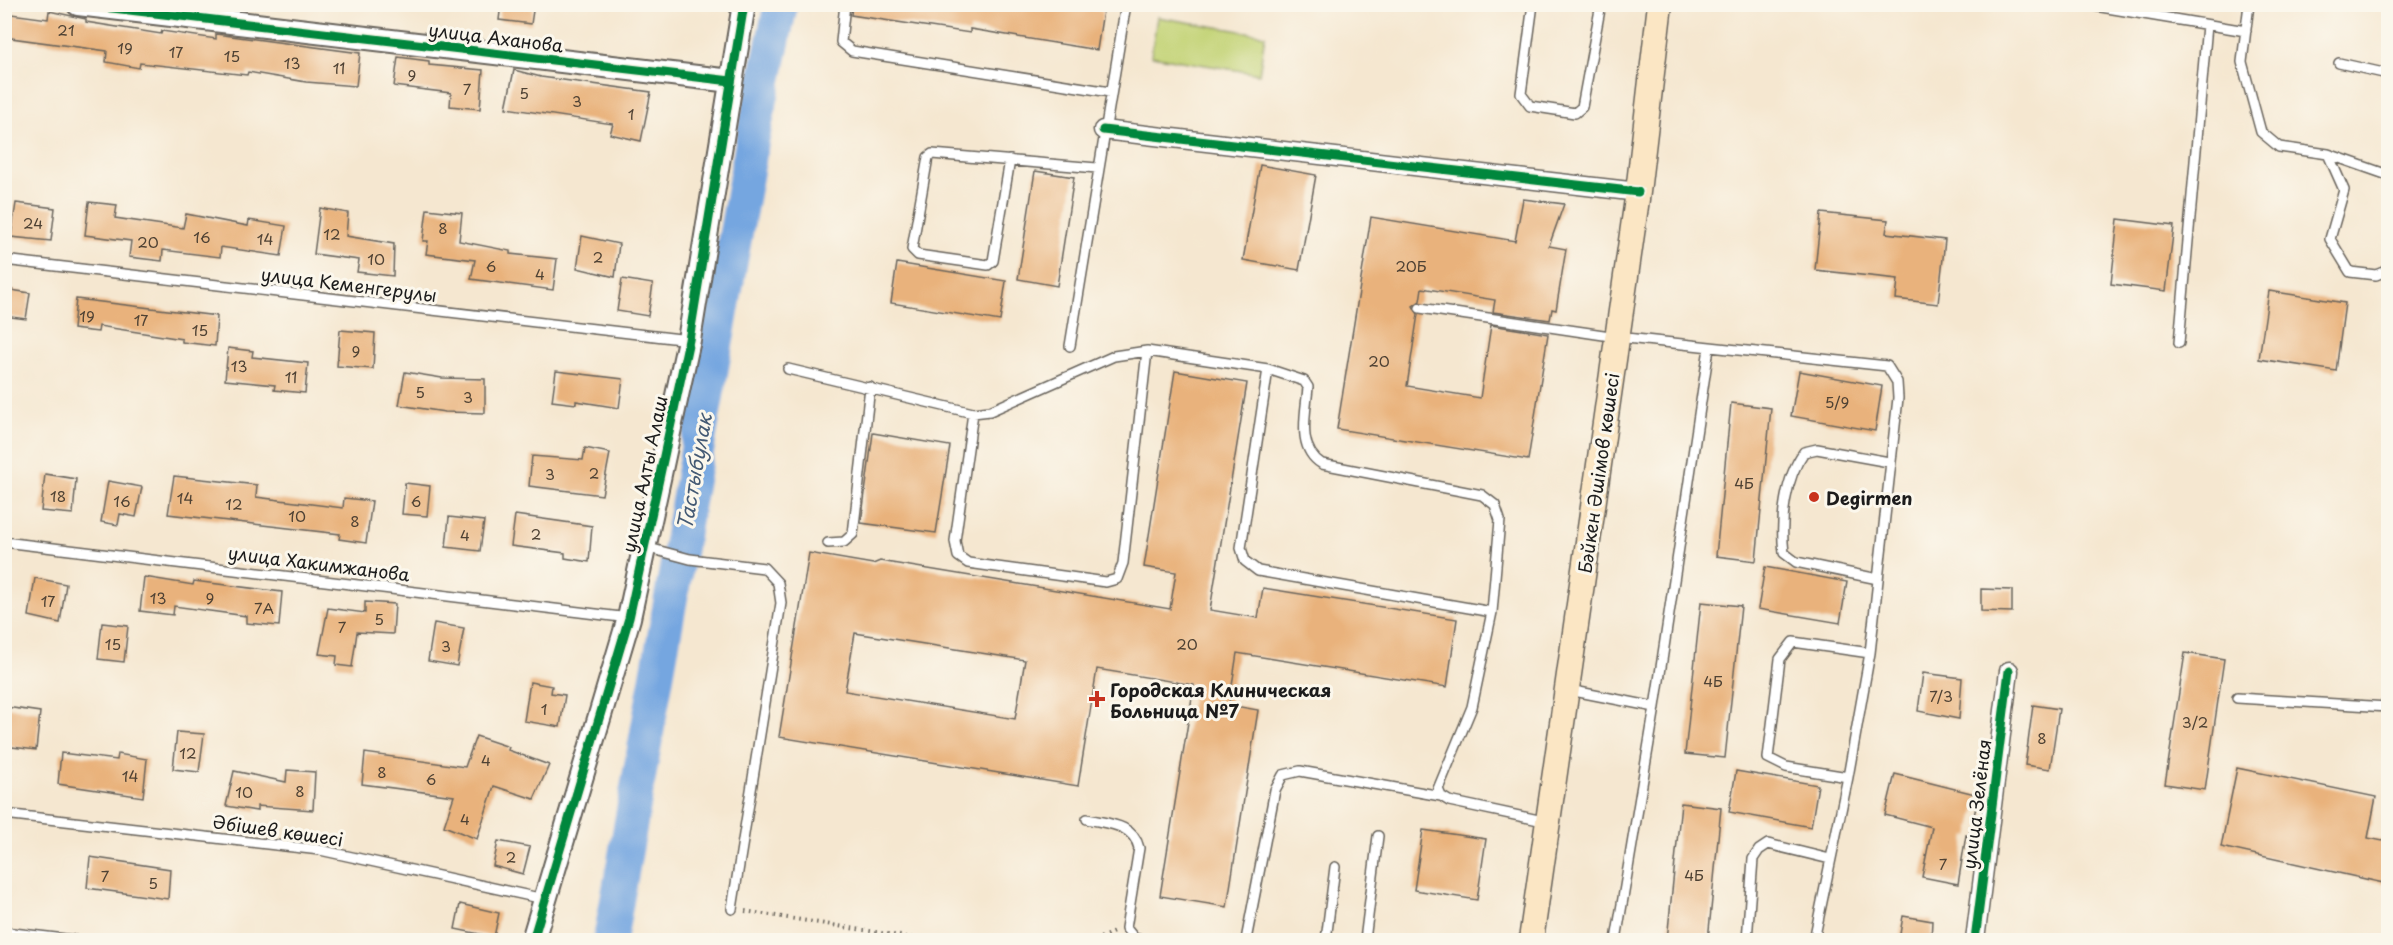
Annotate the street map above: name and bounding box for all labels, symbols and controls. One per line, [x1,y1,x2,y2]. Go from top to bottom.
street label: улица Аханова [427,15,566,59]
house number: 21 [57,18,75,41]
house number: 19 [117,36,133,59]
house number: 17 [169,40,183,63]
house number: 15 [224,44,240,67]
house number: 13 [284,51,300,74]
house number: 11 [333,56,345,79]
house number: 9 [408,63,416,86]
house number: 7 [463,77,472,100]
house number: 5 [519,81,529,104]
house number: 3 [572,89,582,112]
house number: 1 [628,102,634,125]
house number: 24 [23,211,43,234]
house number: 8 [438,216,448,239]
house number: 12 [323,222,341,245]
house number: 16 [193,225,211,248]
house number: 14 [257,227,273,250]
house number: 20 [137,230,159,253]
house number: 2 [593,245,603,268]
house number: 10 [367,247,385,270]
house number: 6 [486,254,496,277]
house number: 20Б [1395,254,1427,277]
street label: улица Кеменгерулы [260,260,438,308]
house number: 4 [535,262,545,285]
house number: 19 [79,304,95,327]
house number: 17 [134,308,148,331]
house number: 15 [192,318,208,341]
house number: 9 [352,339,360,362]
house number: 20 [1368,349,1390,372]
house number: 13 [231,354,247,377]
house number: 11 [285,365,297,388]
street label: Бәйкен Әшімов көшесі [1571,371,1625,575]
house number: 5 [415,380,425,403]
house number: 3 [463,385,473,408]
house number: 5/9 [1825,390,1849,413]
street label: улица Алты Алаш [614,393,674,555]
water label: Тастыбулак [669,409,719,532]
house number: 2 [589,461,599,484]
house number: 3 [545,462,555,485]
house number: 4Б [1734,471,1754,494]
house number: 18 [50,484,66,507]
place label: Degirmen [1826,484,1913,511]
house number: 14 [177,486,193,509]
house number: 16 [113,489,131,512]
house number: 6 [411,489,421,512]
marker: Degirmen [1807,490,1821,504]
house number: 12 [225,492,243,515]
house number: 10 [288,504,306,527]
house number: 8 [350,509,360,532]
house number: 2 [531,522,541,545]
house number: 4 [460,523,470,546]
street label: улица Хакимжанова [226,538,412,588]
house number: 13 [150,586,166,609]
house number: 9 [206,586,214,609]
house number: 17 [41,589,55,612]
house number: 7А [254,596,274,619]
house number: 5 [374,607,384,630]
house number: 7 [338,615,347,638]
house number: 15 [105,632,121,655]
house number: 20 [1176,632,1198,655]
house number: 3 [441,634,451,657]
house number: 4Б [1703,669,1723,692]
place label: Городская Клиническая Больница №7 [1110,676,1331,724]
house number: 7/3 [1929,684,1953,707]
marker: Городская Клиническая Больница №7 [1088,690,1106,708]
house number: 1 [541,697,547,720]
house number: 3/2 [2182,710,2208,733]
house number: 8 [2037,726,2047,749]
street label: улица Зелёная [1955,737,1997,871]
house number: 12 [179,741,197,764]
house number: 4 [481,748,491,771]
house number: 8 [377,760,387,783]
house number: 14 [122,764,138,787]
house number: 6 [426,767,436,790]
house number: 8 [295,779,305,802]
house number: 10 [235,780,253,803]
street label: Әбішев көшесі [211,807,345,853]
house number: 4 [460,807,470,830]
house number: 2 [506,845,516,868]
house number: 7 [1939,852,1948,875]
house number: 4Б [1684,863,1704,886]
house number: 7 [101,864,110,887]
house number: 5 [148,871,158,894]

